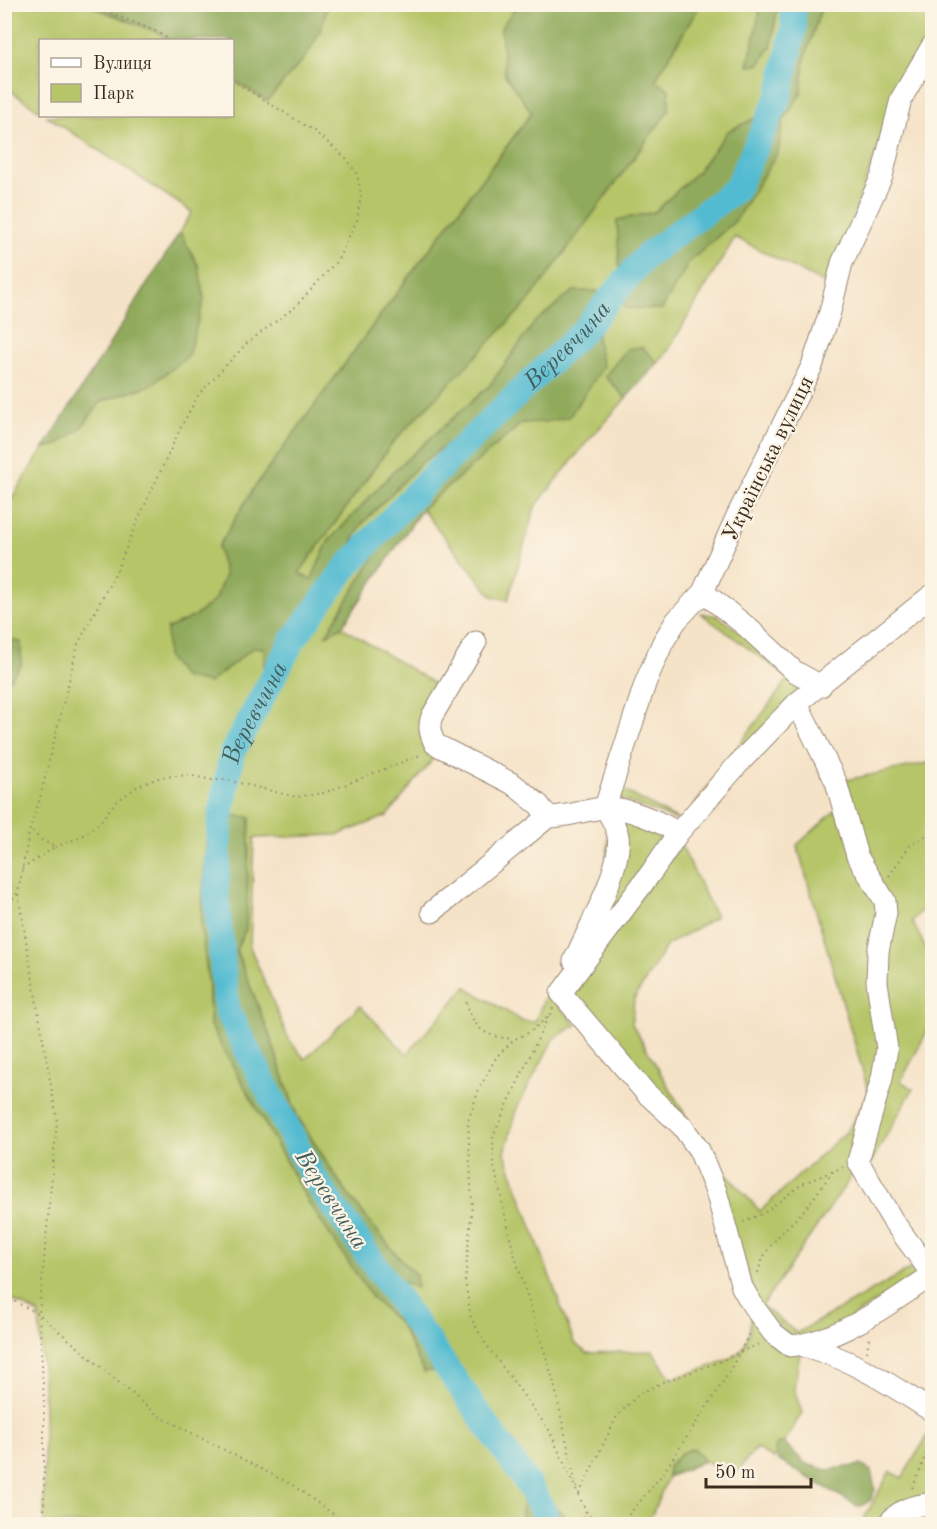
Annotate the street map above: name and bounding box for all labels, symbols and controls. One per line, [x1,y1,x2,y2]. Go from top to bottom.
legend [39,39,234,117]
text: Вулиця [93,55,152,73]
text: Парк [93,85,134,103]
water label: Веревчина [520,297,616,396]
street label: Українська вулиця [719,373,818,545]
water label: Веревчина [220,658,293,767]
water label: Веревчина [289,1145,371,1254]
scale bar [706,1451,811,1489]
text: 50 m [715,1464,755,1482]

